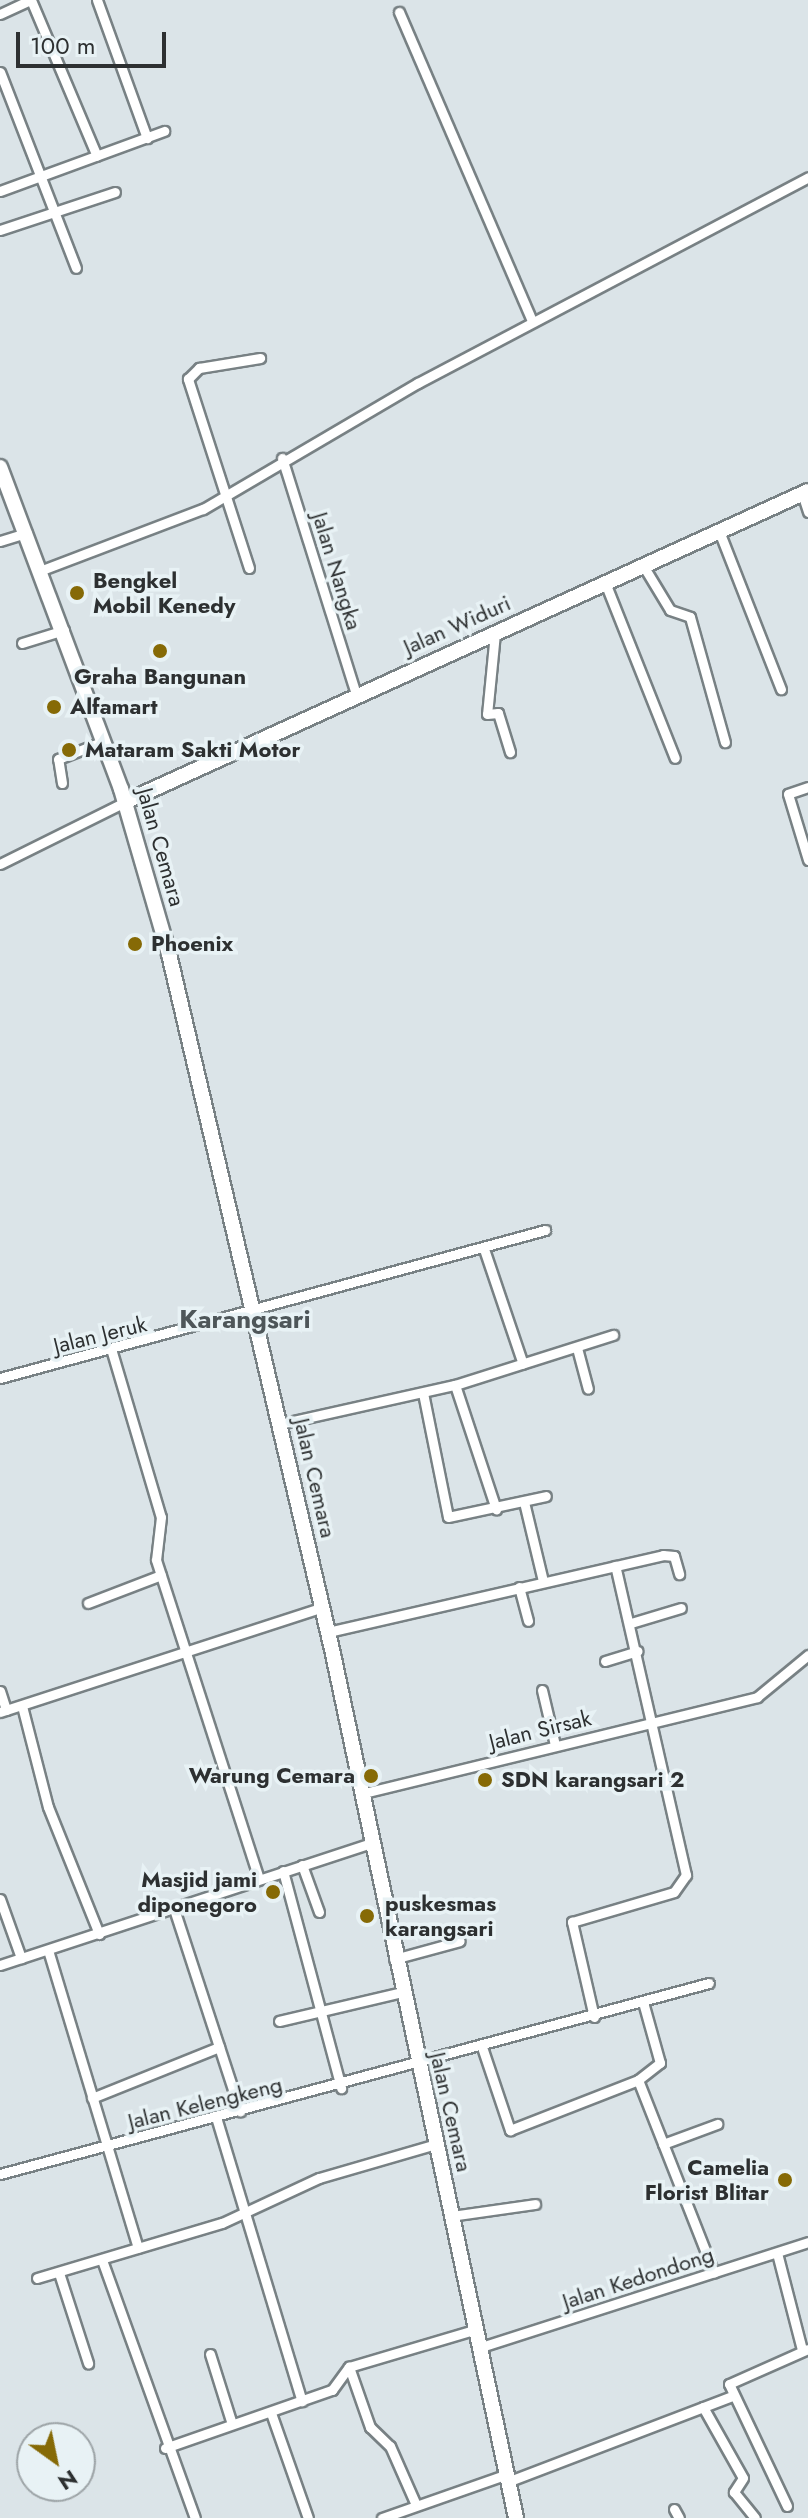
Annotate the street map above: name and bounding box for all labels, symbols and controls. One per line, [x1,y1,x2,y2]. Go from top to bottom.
scale bar [20,16,170,66]
text: 100 m [30,28,96,63]
street label: Jalan Nangka [307,509,367,633]
place label: Bengkel Mobil Kenedy [93,567,235,618]
marker: Bengkel Mobil Kenedy [68,584,86,602]
street label: Jalan Widuri [399,590,515,660]
marker: Graha Bangunan [151,642,169,660]
place label: Graha Bangunan [74,664,246,690]
place label: Alfamart [70,694,157,720]
marker: Alfamart [45,698,63,716]
place label: Mataram Sakti Motor [85,737,300,763]
marker: Mataram Sakti Motor [60,741,78,759]
street label: Jalan Cemara [132,785,190,909]
place label: Phoenix [151,931,233,957]
marker: Phoenix [126,935,144,953]
district label: Karangsari [179,1304,311,1336]
street label: Jalan Jeruk [51,1311,149,1359]
street label: Jalan Cemara [288,1416,342,1540]
street label: Jalan Sirsak [486,1705,594,1755]
place label: Warung Cemara [189,1763,355,1789]
marker: Warung Cemara [362,1767,380,1785]
place label: SDN karangsari 2 [501,1767,685,1793]
marker: SDN karangsari 2 [476,1771,494,1789]
place label: Masjid jami diponegoro [137,1866,257,1918]
marker: Masjid jami diponegoro [264,1883,282,1901]
place label: puskesmas karangsari [385,1890,496,1942]
marker: puskesmas karangsari [356,1905,378,1927]
street label: Jalan Cemara [424,2050,478,2174]
street label: Jalan Kelengkeng [125,2071,285,2135]
place label: Camelia Florist Blitar [645,2154,769,2206]
marker: Camelia Florist Blitar [776,2171,794,2189]
street label: Jalan Kedondong [559,2241,717,2315]
north arrow [16,2422,96,2502]
text: N [52,2462,84,2499]

